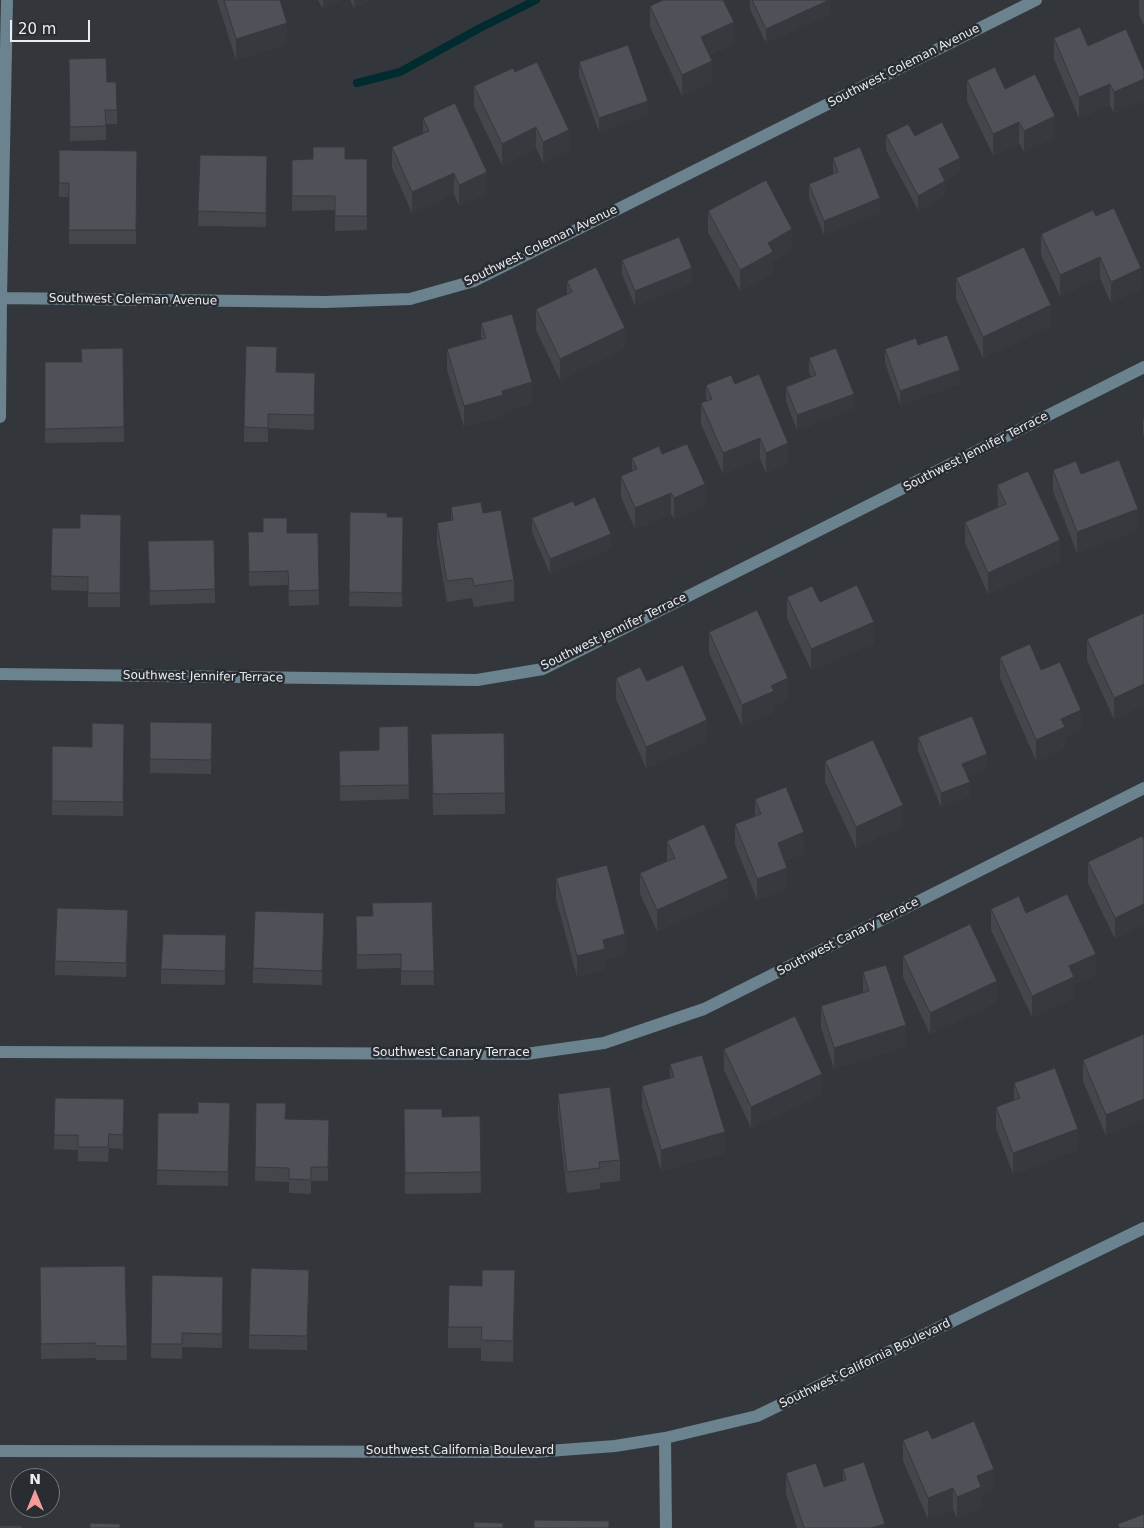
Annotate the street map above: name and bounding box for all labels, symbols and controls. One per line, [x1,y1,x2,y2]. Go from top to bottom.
scale bar [12,10,92,42]
text: 20 m [18,20,56,38]
street label: Southwest Coleman Avenue [826,21,982,111]
street label: Southwest Coleman Avenue [462,203,620,289]
street label: Southwest Coleman Avenue [49,291,217,309]
street label: Southwest Jennifer Terrace [901,409,1051,495]
street label: Southwest Jennifer Terrace [539,590,689,674]
street label: Southwest Jennifer Terrace [123,668,283,686]
street label: Southwest Canary Terrace [775,895,921,979]
street label: Southwest Canary Terrace [372,1046,530,1060]
street label: Southwest California Boulevard [777,1316,953,1412]
street label: Southwest California Boulevard [366,1444,554,1458]
north arrow [10,1468,60,1518]
text: N [29,1471,41,1487]

